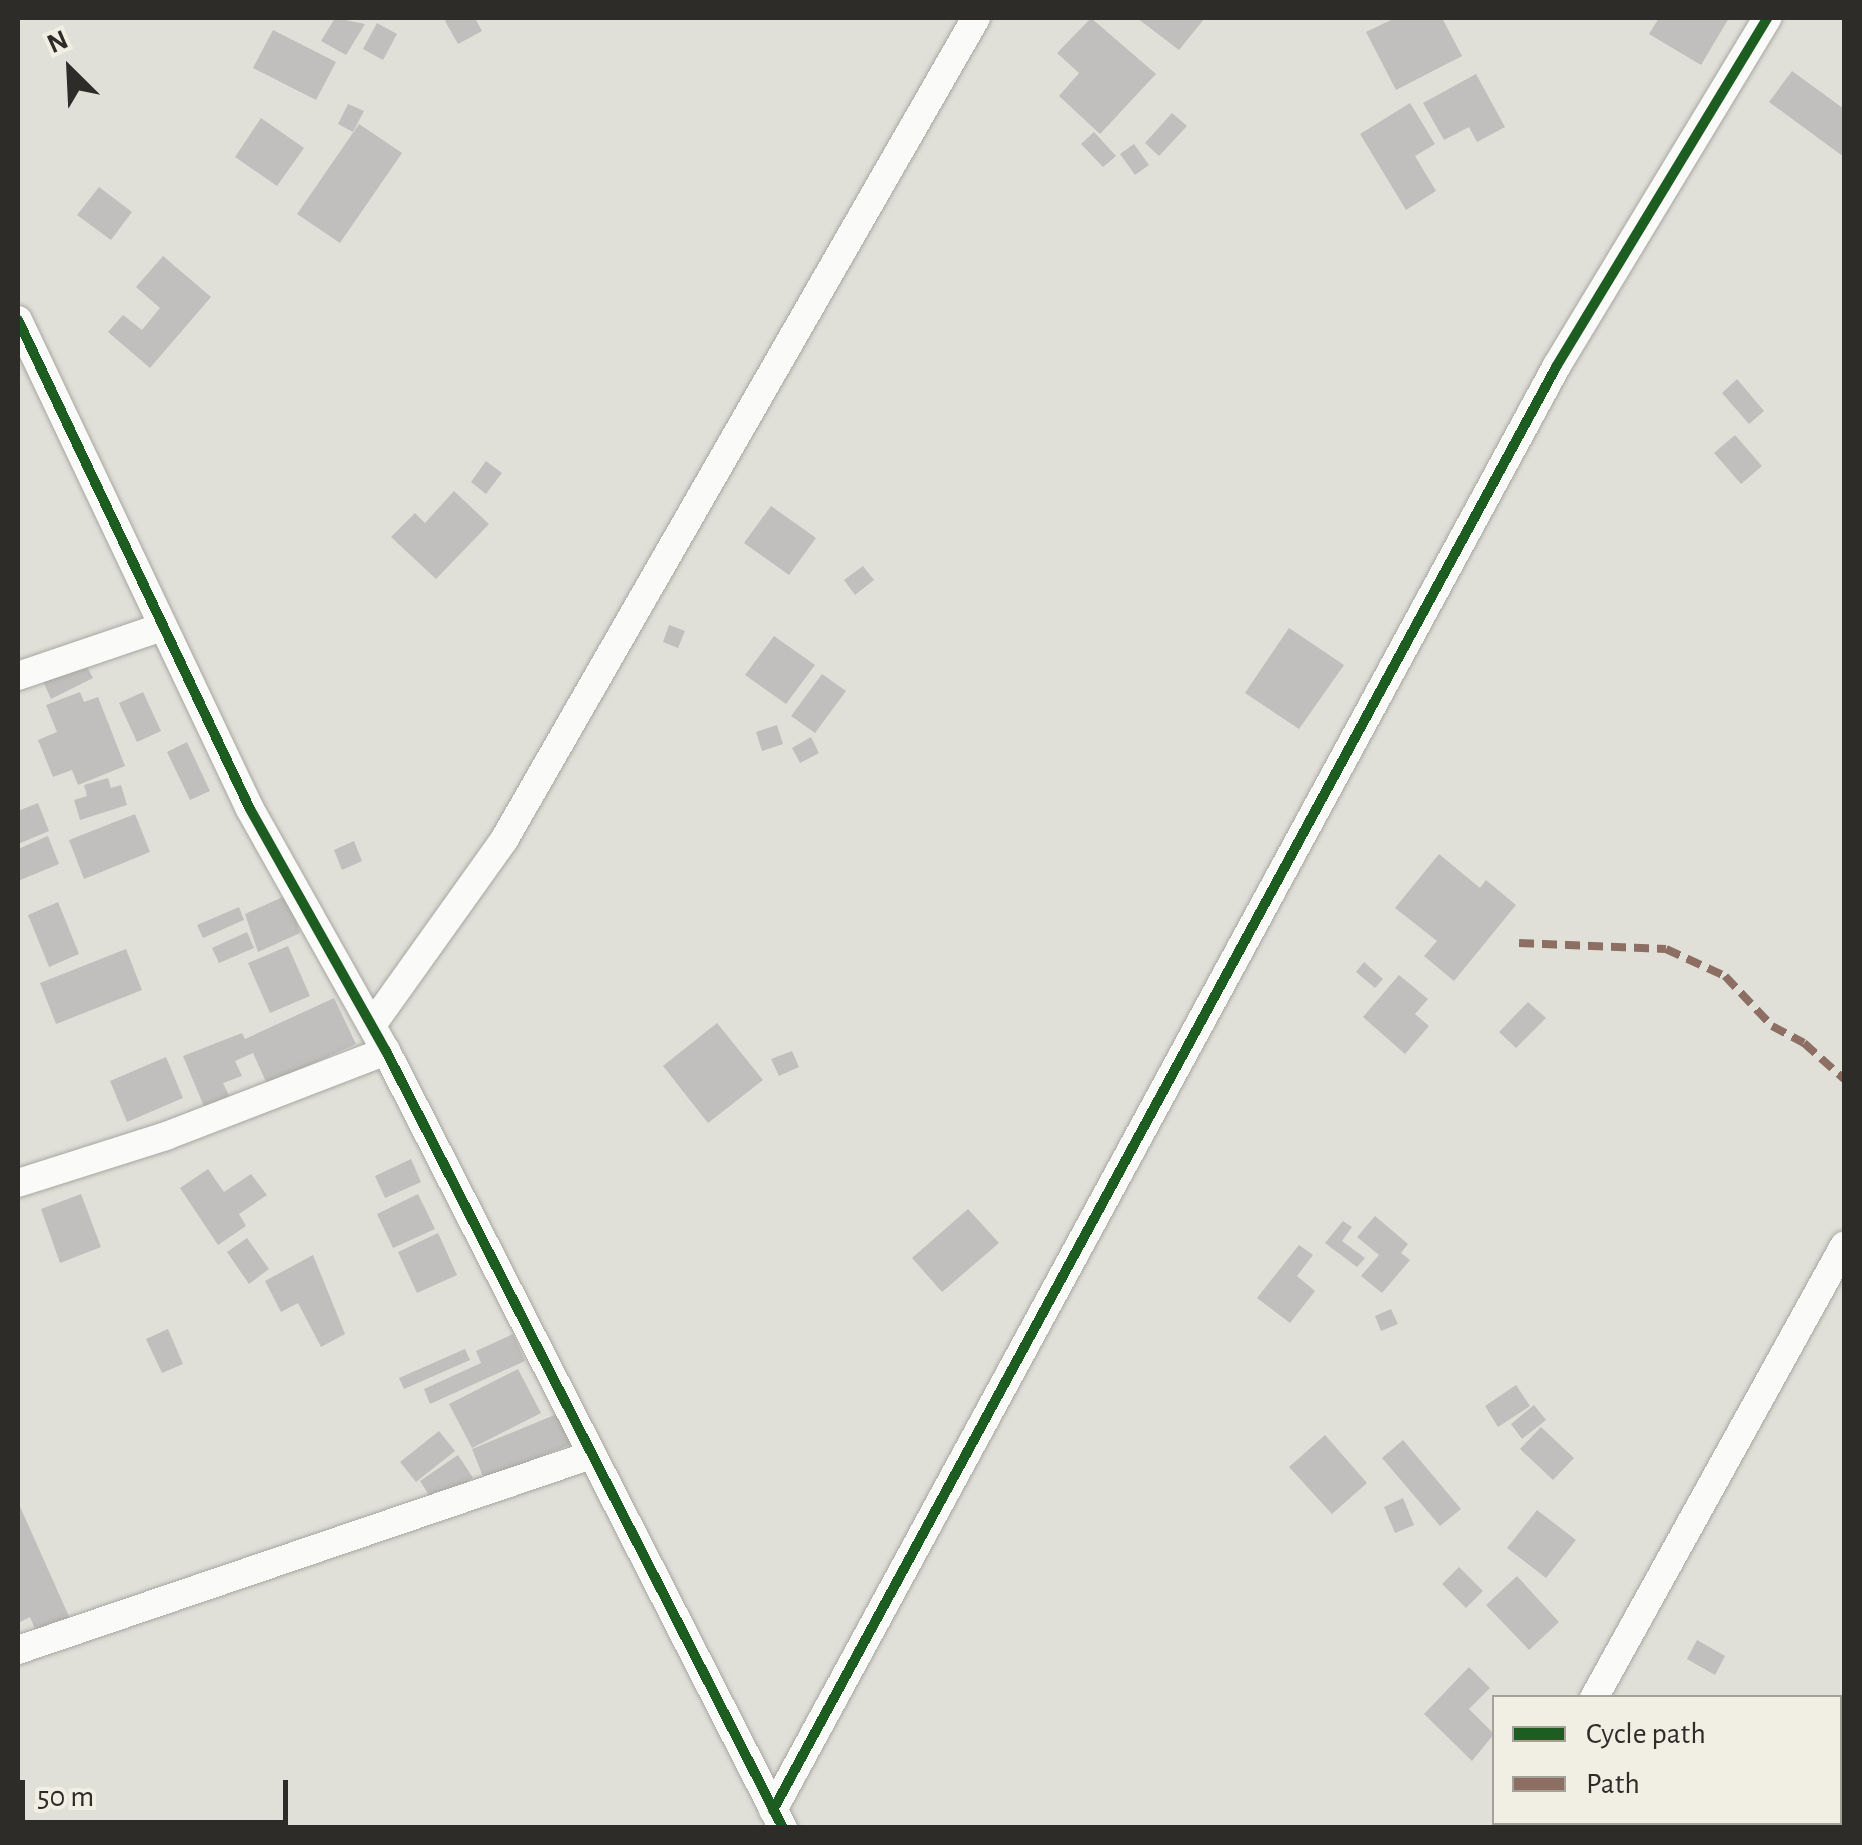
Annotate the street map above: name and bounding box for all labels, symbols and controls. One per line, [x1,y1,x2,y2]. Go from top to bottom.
north arrow [20,20,120,120]
text: N [43,26,72,59]
legend [1492,1695,1842,1825]
text: Cycle path [1586,1719,1706,1749]
scale bar [25,1760,292,1822]
text: Path [1586,1769,1640,1799]
text: 50 m [37,1782,94,1812]

